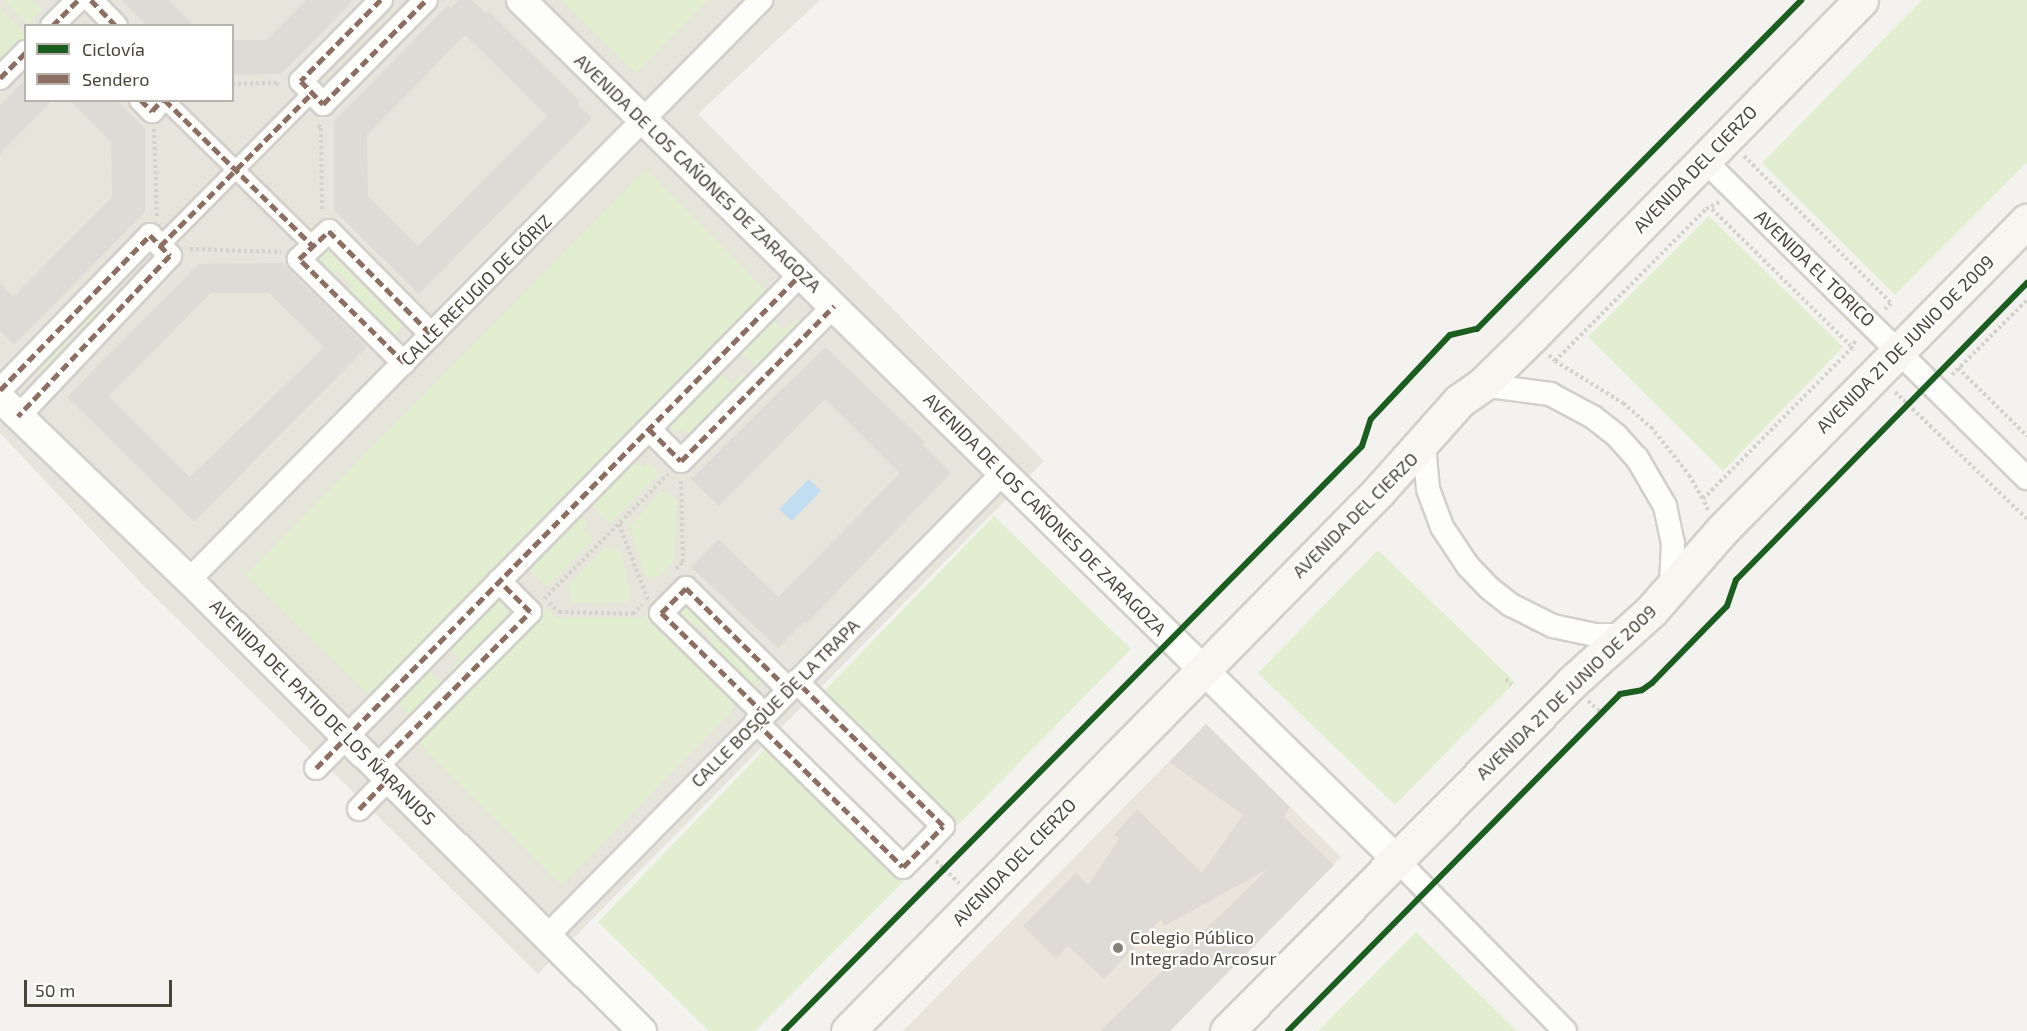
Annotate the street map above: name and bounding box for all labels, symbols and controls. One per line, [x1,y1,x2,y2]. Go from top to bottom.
legend [24,24,234,102]
text: Ciclovía [82,38,145,60]
street label: AVENIDA DE LOS CAÑONES DE ZARAGOZA [570,49,826,297]
text: Sendero [82,68,149,90]
street label: AVENIDA DEL CIERZO [1628,100,1762,238]
street label: AVENIDA EL TORICO [1750,205,1880,331]
street label: CALLE REFUGIO DE GÓRIZ [396,210,556,370]
street label: AVENIDA 21 DE JUNIO DE 2009 [1811,250,1999,438]
street label: AVENIDA DE LOS CAÑONES DE ZARAGOZA [919,388,1171,640]
street label: AVENIDA DEL CIERZO [1287,447,1423,583]
street label: AVENIDA DEL PATIO DE LOS NARANJOS [205,594,441,830]
street label: AVENIDA 21 DE JUNIO DE 2009 [1471,600,1661,784]
street label: CALLE BOSQUE DE LA TRAPA [686,614,864,792]
street label: AVENIDA DEL CIERZO [947,793,1081,931]
place label: Colegio Público Integrado Arcosur [1130,927,1277,970]
marker: Colegio Público Integrado Arcosur [1111,941,1125,955]
scale bar [27,968,176,1006]
text: 50 m [35,979,75,1001]

